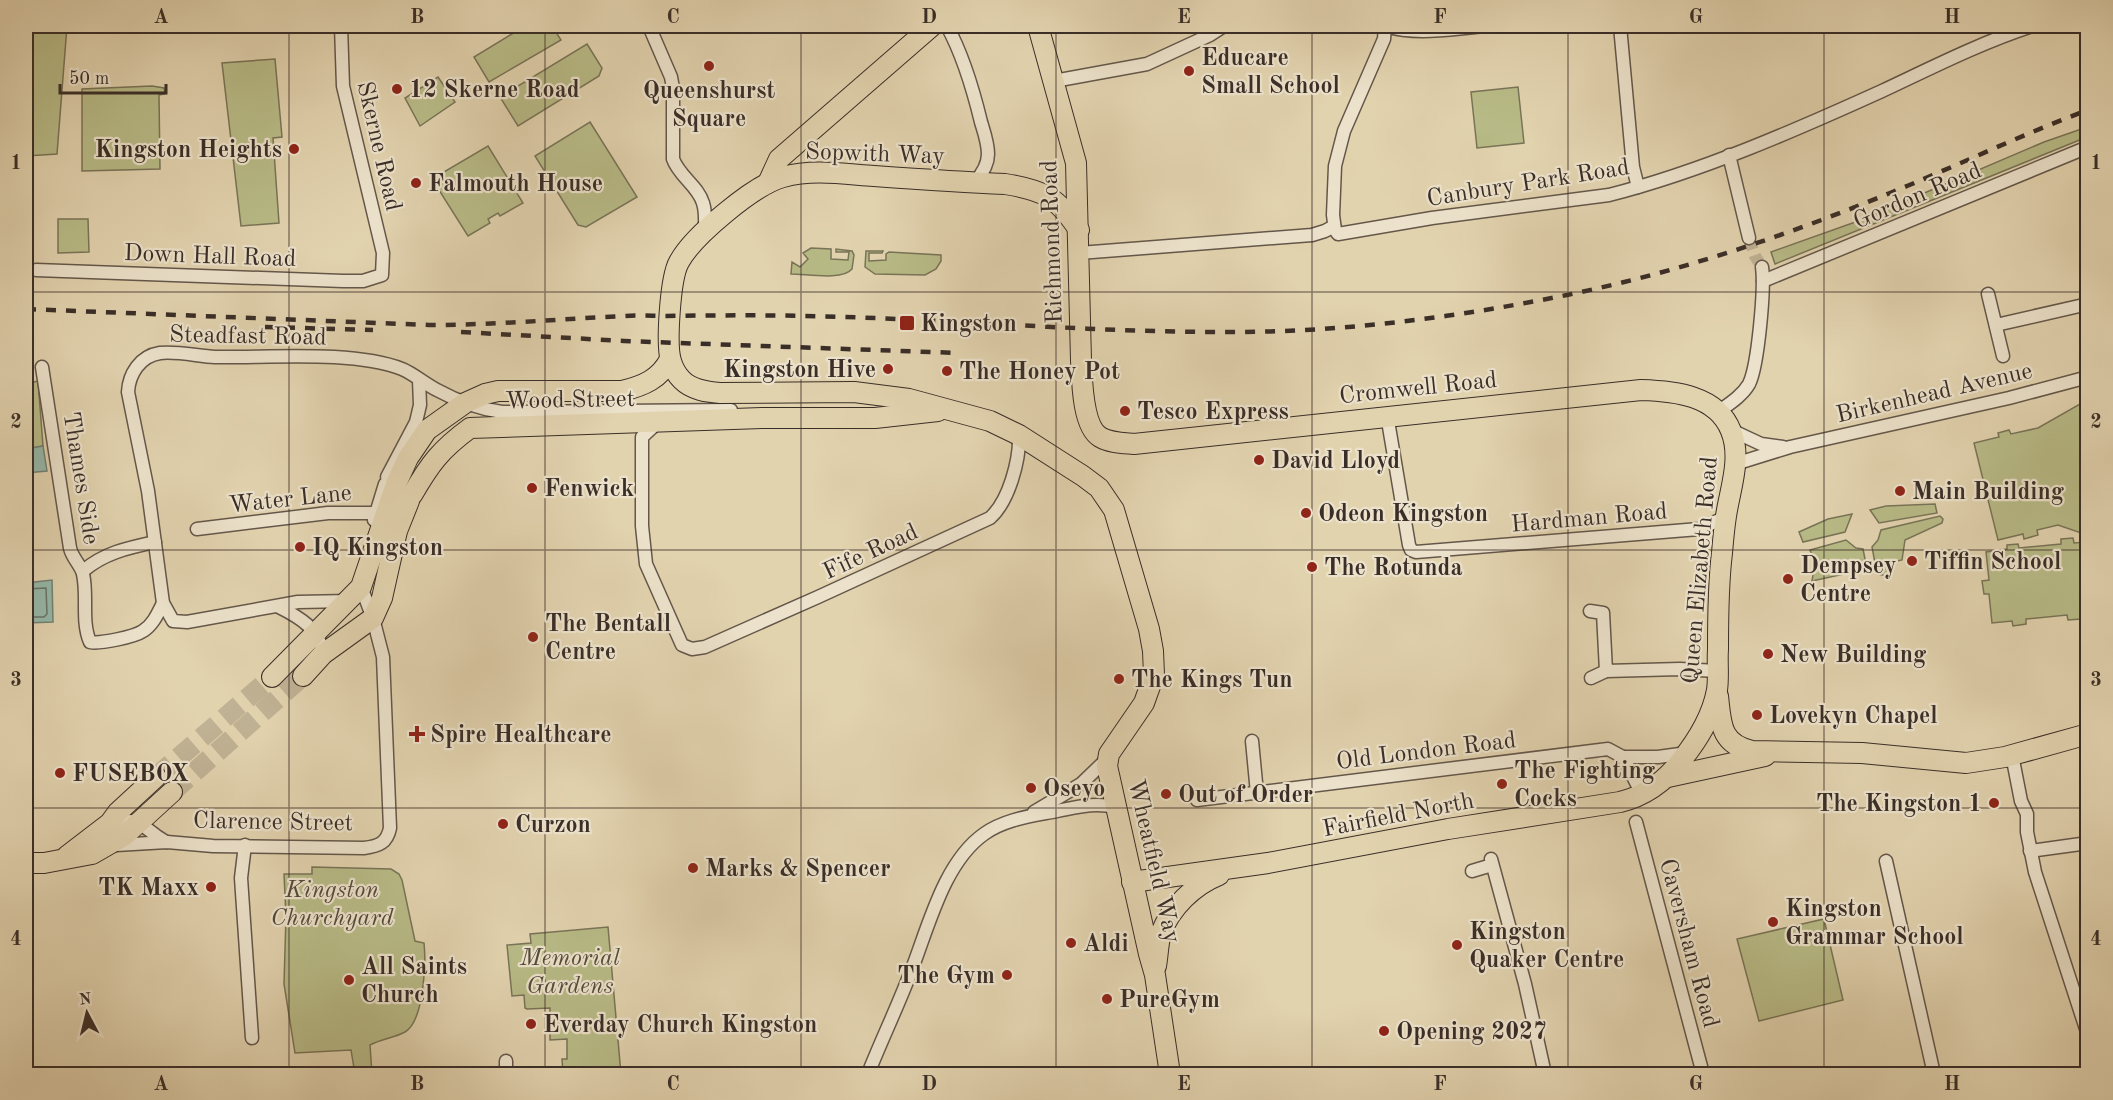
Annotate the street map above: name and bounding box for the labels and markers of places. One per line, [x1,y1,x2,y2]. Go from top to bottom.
place label: Educare Small School [1201,47,1340,99]
marker: Queenshurst Square [702,59,716,73]
marker: Educare Small School [1182,64,1196,78]
place label: 12 Skerne Road [409,79,580,103]
place label: Queenshurst Square [643,80,776,132]
marker: 12 Skerne Road [390,82,404,96]
place label: Kingston Heights [95,139,282,163]
marker: Kingston Heights [287,142,301,156]
place label: Falmouth House [428,173,603,197]
marker: Falmouth House [409,176,423,190]
place label: Kingston [920,313,1017,337]
marker: Kingston [898,314,916,332]
place label: Kingston Hive [723,359,876,383]
place label: The Honey Pot [959,361,1120,385]
marker: Kingston Hive [881,362,895,376]
marker: The Honey Pot [940,364,954,378]
place label: Tesco Express [1137,401,1289,425]
marker: Tesco Express [1118,404,1132,418]
place label: David Lloyd [1271,450,1400,474]
marker: David Lloyd [1252,453,1266,467]
place label: Fenwick [544,478,634,502]
marker: Fenwick [525,481,539,495]
place label: Main Building [1912,481,2065,505]
marker: Main Building [1893,484,1907,498]
place label: Odeon Kingston [1318,503,1488,527]
marker: Odeon Kingston [1299,506,1313,520]
place label: IQ Kingston [312,537,443,561]
marker: IQ Kingston [293,540,307,554]
place label: Tiffin School [1924,551,2061,575]
marker: Tiffin School [1905,554,1919,568]
place label: Dempsey Centre [1800,555,1897,607]
place label: The Rotunda [1324,557,1463,581]
marker: The Rotunda [1305,560,1319,574]
marker: Dempsey Centre [1781,572,1795,586]
place label: The Bentall Centre [545,613,671,665]
marker: The Bentall Centre [526,630,540,644]
place label: New Building [1780,644,1927,668]
marker: New Building [1761,647,1775,661]
place label: The Kings Tun [1131,669,1293,693]
marker: The Kings Tun [1112,672,1126,686]
place label: Lovekyn Chapel [1769,705,1938,729]
marker: Lovekyn Chapel [1750,708,1764,722]
place label: Spire Healthcare [430,724,612,748]
marker: Spire Healthcare [408,725,426,743]
place label: The Fighting Cocks [1514,760,1656,812]
place label: FUSEBOX [72,763,189,787]
marker: FUSEBOX [53,766,67,780]
marker: The Fighting Cocks [1495,777,1509,791]
place label: Oseyo [1043,778,1105,802]
marker: Oseyo [1024,781,1038,795]
place label: Out of Order [1178,784,1313,808]
marker: Out of Order [1159,787,1173,801]
place label: The Kingston 1 [1816,793,1982,817]
marker: The Kingston 1 [1987,796,2001,810]
place label: Curzon [515,814,591,838]
marker: Curzon [496,817,510,831]
place label: Marks & Spencer [705,858,891,882]
marker: Marks & Spencer [686,861,700,875]
place label: TK Maxx [98,877,199,901]
marker: TK Maxx [204,880,218,894]
place label: Kingston Grammar School [1785,898,1964,950]
marker: Kingston Grammar School [1766,915,1780,929]
place label: Kingston Quaker Centre [1469,921,1624,973]
place label: Aldi [1083,933,1129,957]
marker: Aldi [1064,936,1078,950]
marker: Kingston Quaker Centre [1450,938,1464,952]
place label: All Saints Church [361,956,467,1008]
place label: The Gym [897,965,995,989]
marker: The Gym [1000,968,1014,982]
marker: All Saints Church [342,973,356,987]
place label: PureGym [1119,989,1220,1013]
marker: PureGym [1100,992,1114,1006]
place label: Everday Church Kingston [543,1014,817,1038]
marker: Everday Church Kingston [524,1017,538,1031]
place label: Opening 2027 [1396,1021,1547,1045]
marker: Opening 2027 [1377,1024,1391,1038]

